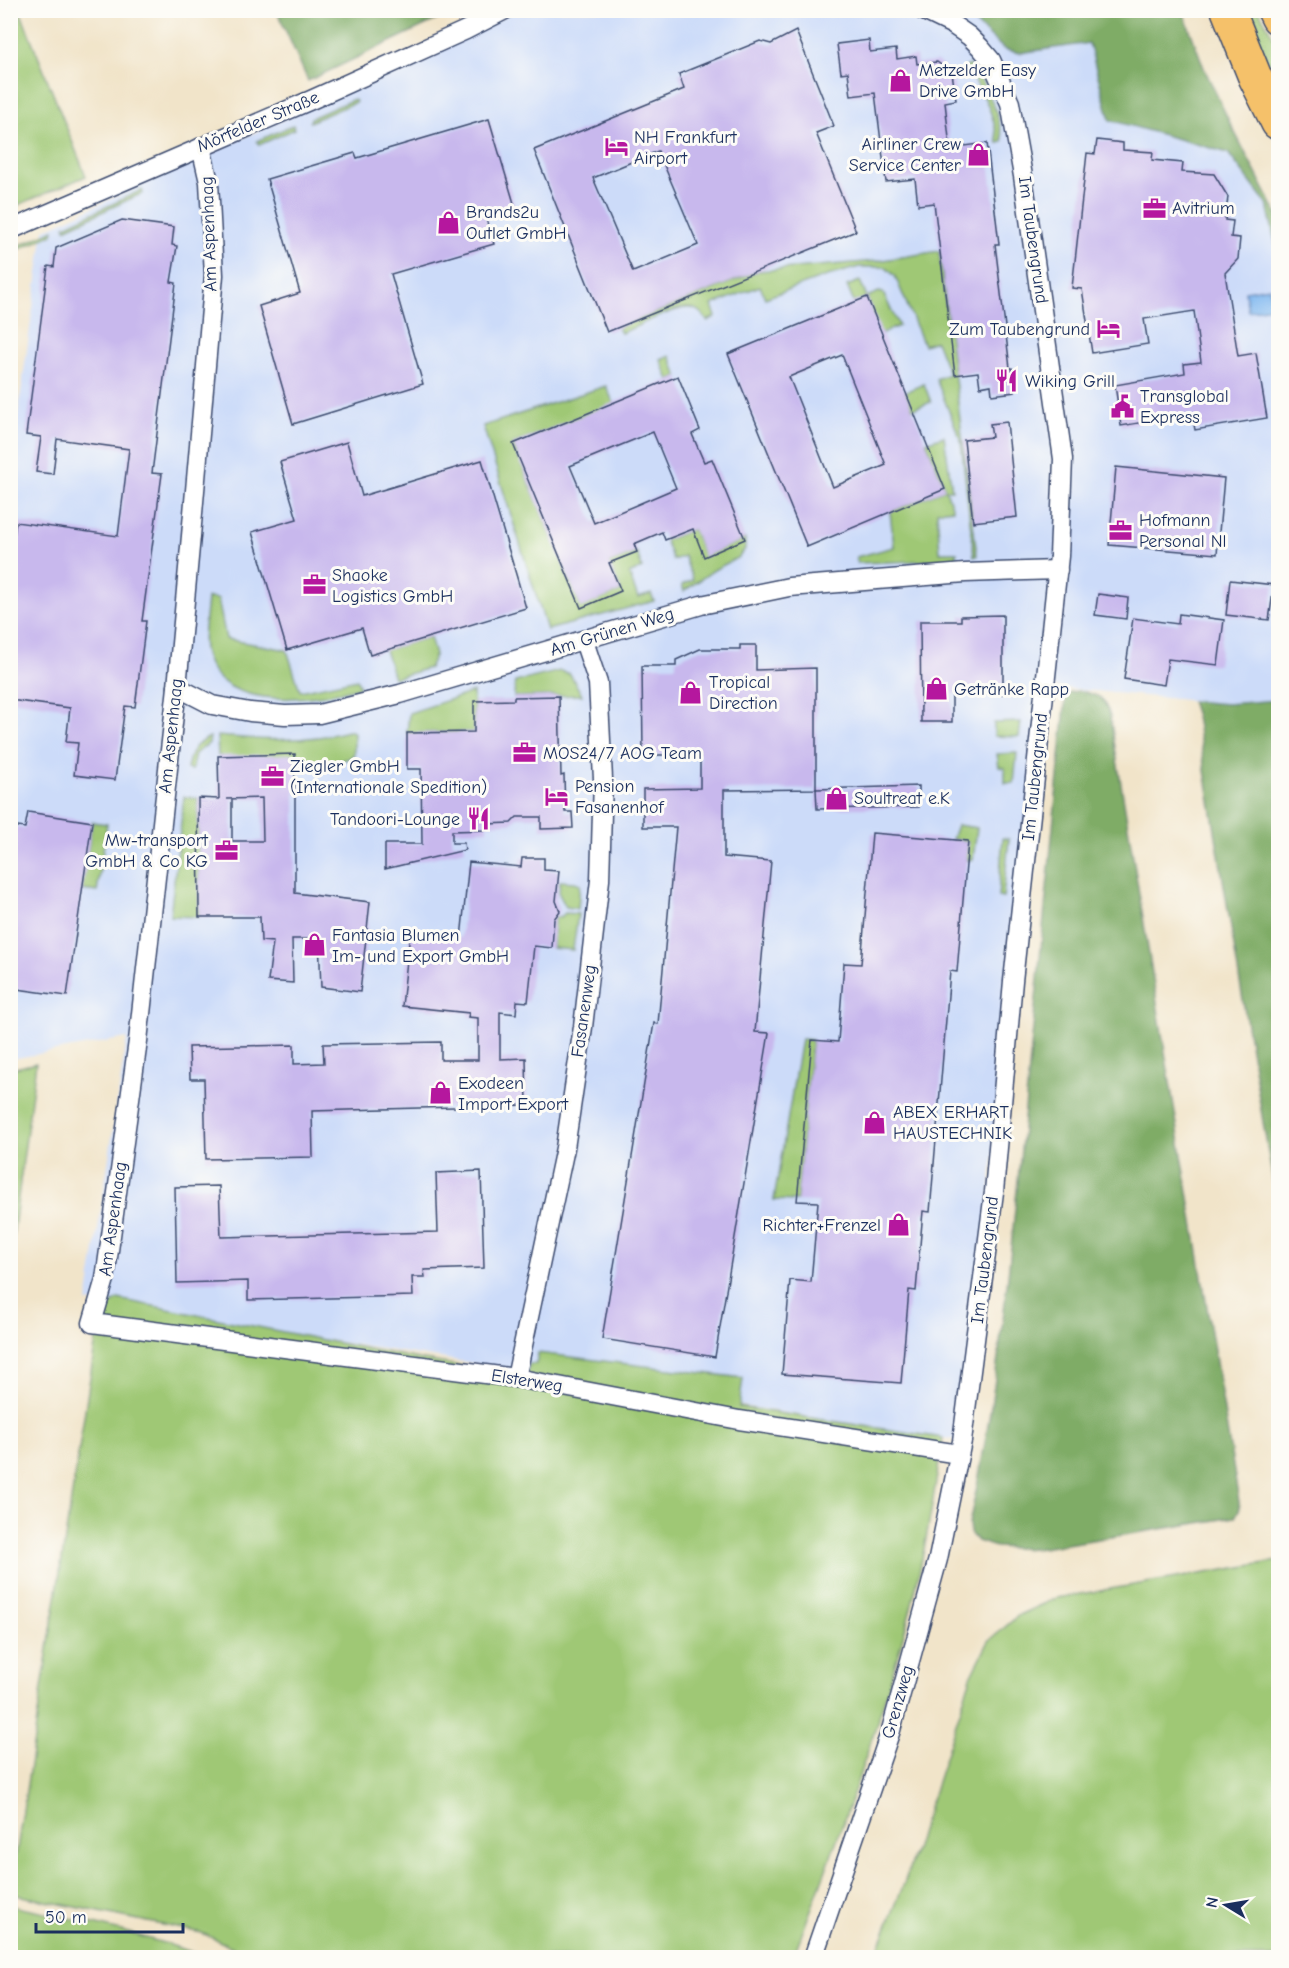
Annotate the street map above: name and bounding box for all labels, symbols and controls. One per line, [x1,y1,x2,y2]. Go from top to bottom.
place label: Metzelder Easy Drive GmbH [919,60,1037,102]
shop icon: Metzelder Easy Drive GmbH [888,67,914,93]
street label: Mörfelder Straße [194,87,322,157]
place label: NH Frankfurt Airport [634,127,737,169]
hotel icon: NH Frankfurt Airport [603,134,629,160]
place label: Airliner Crew Service Center [849,134,962,176]
shop icon: Airliner Crew Service Center [966,141,992,167]
street label: Im Taubengrund [1014,175,1052,305]
street label: Am Aspenhaag [196,176,222,292]
office icon: Avitrium [1141,195,1167,221]
place label: Avitrium [1172,198,1235,219]
place label: Brands2u Outlet GmbH [466,202,566,244]
shop icon: Brands2u Outlet GmbH [435,209,461,235]
hotel icon: Zum Taubengrund [1095,316,1121,342]
place label: Zum Taubengrund [949,319,1090,340]
restaurant icon: Wiking Grill [994,368,1020,394]
place label: Wiking Grill [1025,371,1115,392]
place label: Transglobal Express [1140,386,1229,428]
public building icon: Transglobal Express [1109,393,1135,419]
place label: Hofmann Personal Nl [1139,510,1226,552]
office icon: Hofmann Personal Nl [1108,517,1134,543]
place label: Shaoke Logistics GmbH [332,565,453,607]
office icon: Shaoke Logistics GmbH [301,572,327,598]
street label: Am Grünen Weg [548,603,676,661]
place label: Tropical Direction [709,672,778,714]
shop icon: Getränke Rapp [923,676,949,702]
street label: Am Aspenhaag [155,677,187,795]
shop icon: Tropical Direction [678,679,704,705]
place label: Getränke Rapp [954,679,1069,700]
street label: Im Taubengrund [1018,712,1052,842]
office icon: MOS24/7 AOG Team [512,740,538,766]
place label: MOS24/7 AOG Team [543,743,702,764]
place label: Ziegler GmbH (Internationale Spedition) [290,756,487,798]
office icon: Ziegler GmbH (Internationale Spedition) [259,763,285,789]
place label: Pension Fasanenhof [575,776,664,818]
hotel icon: Pension Fasanenhof [544,783,570,809]
shop icon: Soultreat e.K [823,785,849,811]
place label: Soultreat e.K [854,788,950,809]
restaurant icon: Tandoori-Lounge [465,806,491,832]
place label: Tandoori-Lounge [330,809,460,830]
place label: Mw-transport GmbH & Co KG [85,830,209,872]
office icon: Mw-transport GmbH & Co KG [213,837,239,863]
place label: Fantasia Blumen Im- und Export GmbH [332,925,509,967]
shop icon: Fantasia Blumen Im- und Export GmbH [301,932,327,958]
street label: Fasanenweg [567,963,601,1059]
place label: Exodeen Import Export [458,1073,569,1115]
shop icon: Exodeen Import Export [427,1080,453,1106]
place label: ABEX ERHART HAUSTECHNIK [893,1102,1012,1144]
shop icon: ABEX ERHART HAUSTECHNIK [862,1109,888,1135]
street label: Am Aspenhaag [95,1160,131,1278]
street label: Im Taubengrund [967,1195,1003,1325]
shop icon: Richter+Frenzel [886,1212,912,1238]
place label: Richter+Frenzel [763,1215,881,1236]
street label: Elsterweg [490,1365,564,1397]
street label: Grenzweg [878,1663,918,1741]
north arrow [1196,1875,1256,1935]
text: N [1202,1895,1222,1909]
scale bar [36,1896,183,1934]
text: 50 m [45,1907,87,1928]

